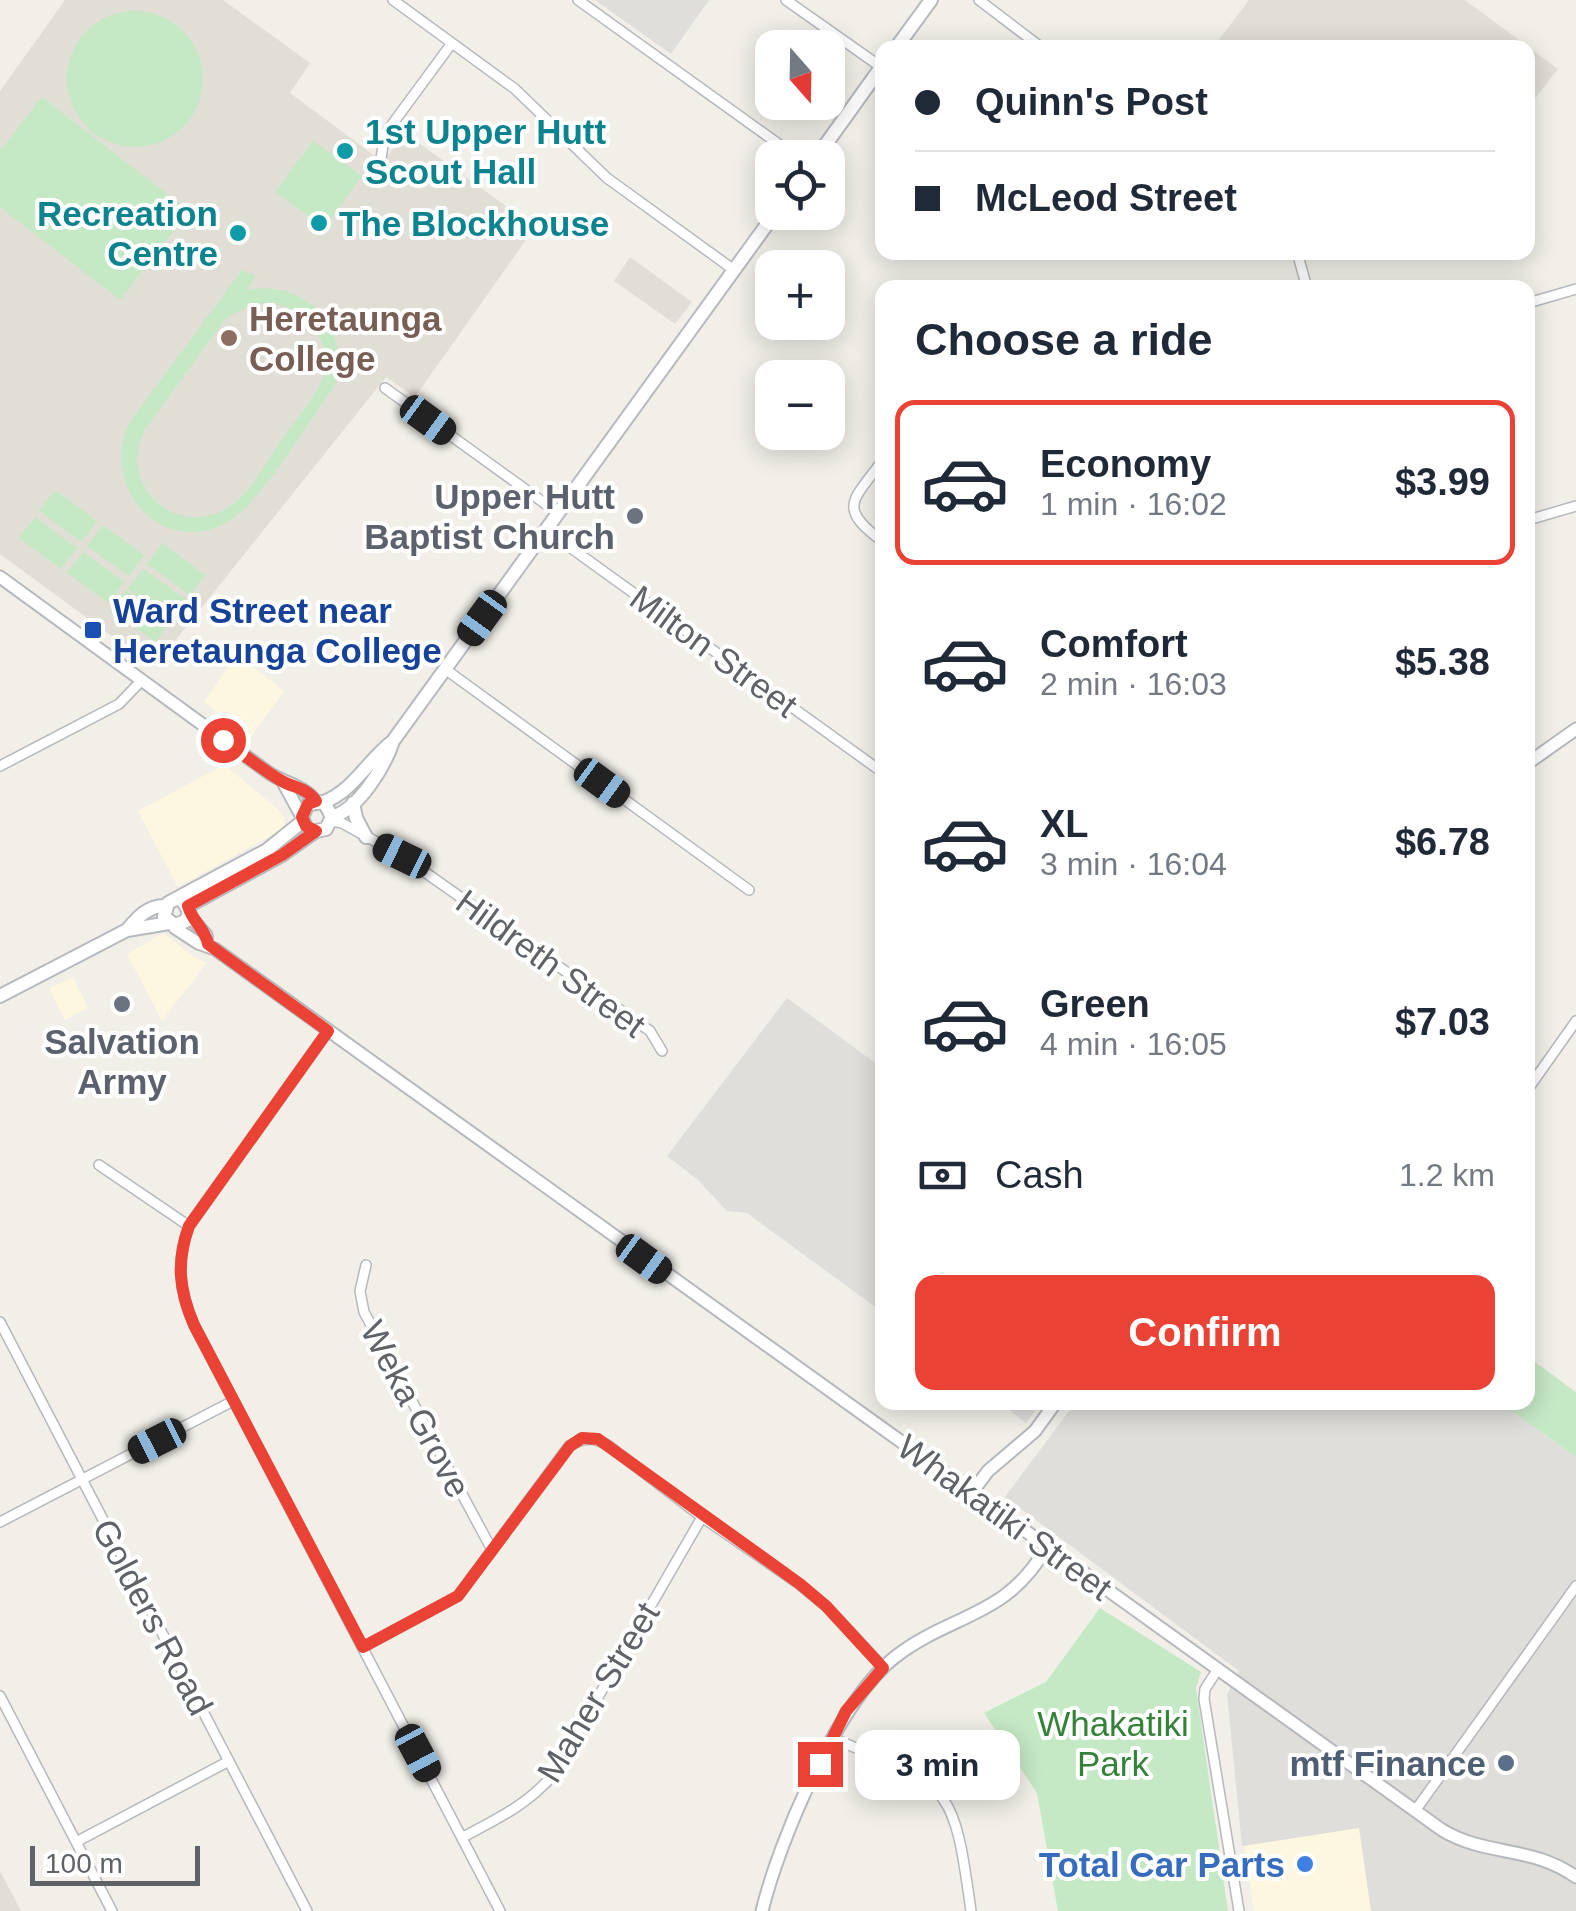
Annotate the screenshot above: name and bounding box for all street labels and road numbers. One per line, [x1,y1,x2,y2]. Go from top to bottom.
street label: Milton Street [623,577,805,725]
street label: Hildreth Street [449,881,653,1045]
street label: Weka Grove [353,1314,479,1504]
street label: Whakatiki Street [890,1426,1120,1608]
street label: Golders Road [85,1513,221,1721]
street label: Maher Street [529,1595,667,1789]

